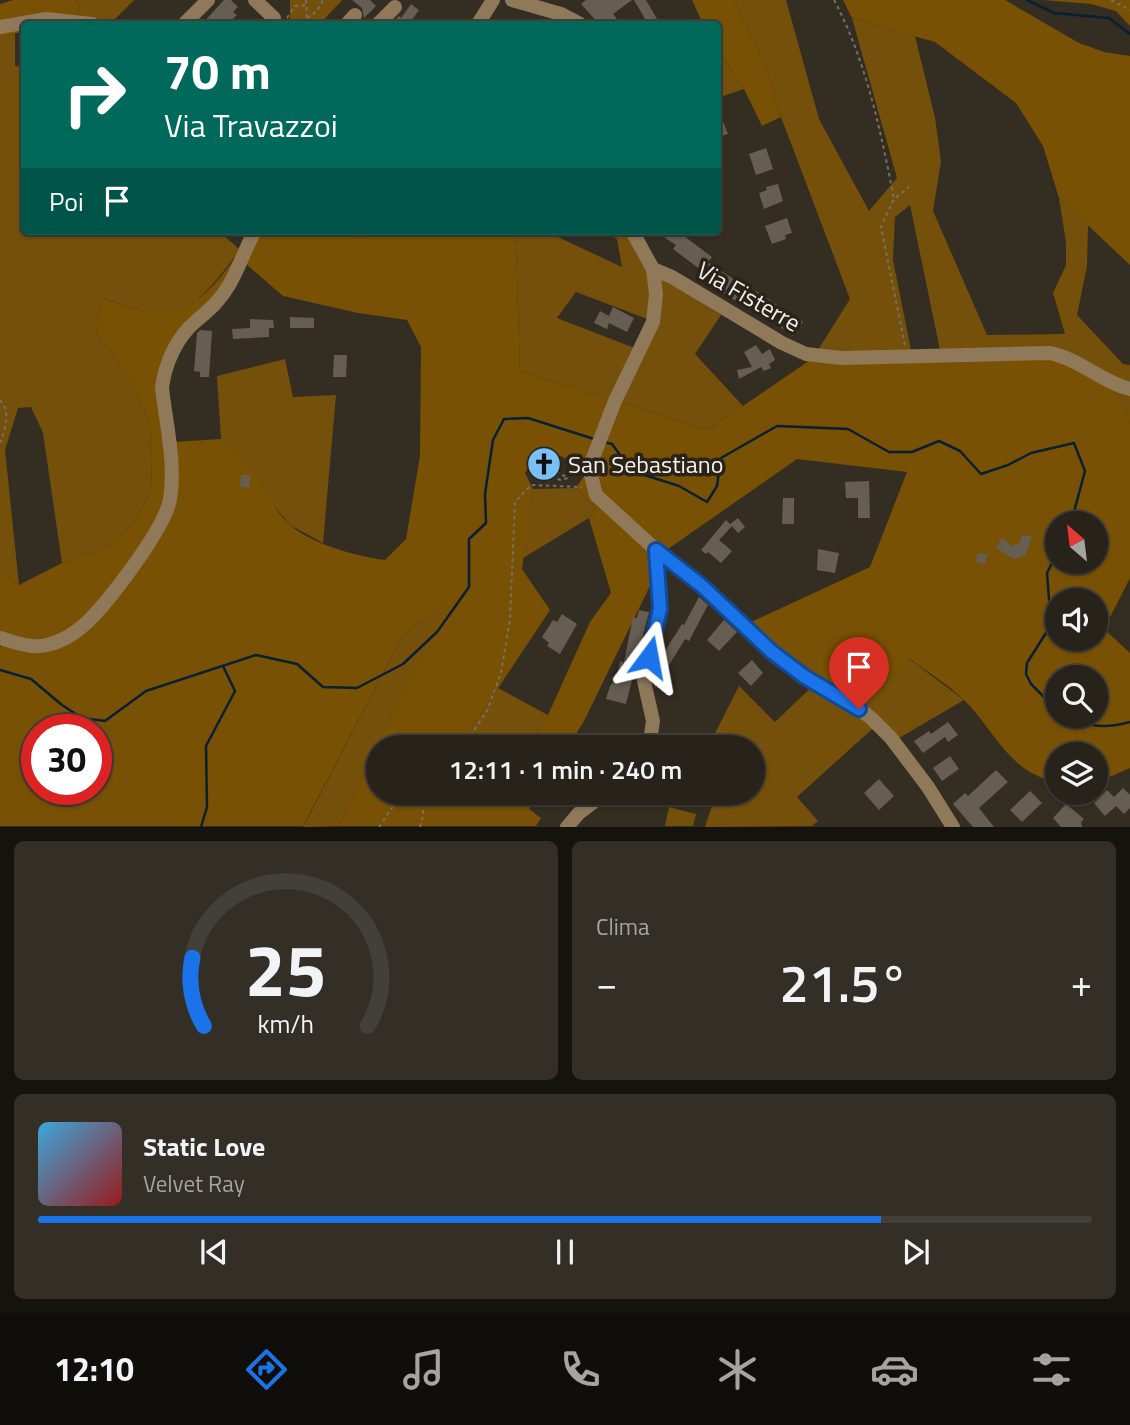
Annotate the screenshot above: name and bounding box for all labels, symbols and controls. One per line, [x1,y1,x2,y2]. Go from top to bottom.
text: 70 m [164,33,271,108]
icon: right [49,49,140,140]
text: Via Travazzoi [164,101,338,149]
text: Poi [49,182,84,221]
icon: arrive [98,182,136,220]
street label: Via Fisterre [690,252,808,340]
church icon: San Sebastiano [525,445,563,483]
place label: San Sebastiano [568,446,723,482]
north arrow [1045,511,1108,574]
map controls [1045,511,1108,805]
button: sound [1045,588,1108,651]
position arrow [612,620,686,694]
pin [829,637,889,709]
icon: arrive [840,648,878,686]
button: search [1045,665,1108,728]
speed limit sign: 30 [21,714,112,805]
button: layers [1045,742,1108,805]
text: 12:11 · 1 min · 240 m [449,750,682,789]
text: Clima [596,909,650,944]
text: 25 [245,915,327,1025]
text: 21.5° [780,943,908,1022]
text: − [596,954,617,1012]
text: + [1071,954,1092,1012]
text: km/h [258,1005,314,1043]
text: Static Love [143,1127,265,1166]
text: Velvet Ray [143,1166,245,1201]
icon: previous [195,1233,233,1271]
icon: pause [546,1233,584,1271]
icon: next [897,1233,935,1271]
text: 12:10 [54,1345,134,1393]
icon: directions [242,1345,291,1394]
icon: music [399,1345,448,1394]
icon: phone [556,1345,605,1394]
icon: climate [713,1345,762,1394]
icon: car [870,1345,919,1394]
icon: filters [1027,1345,1076,1394]

